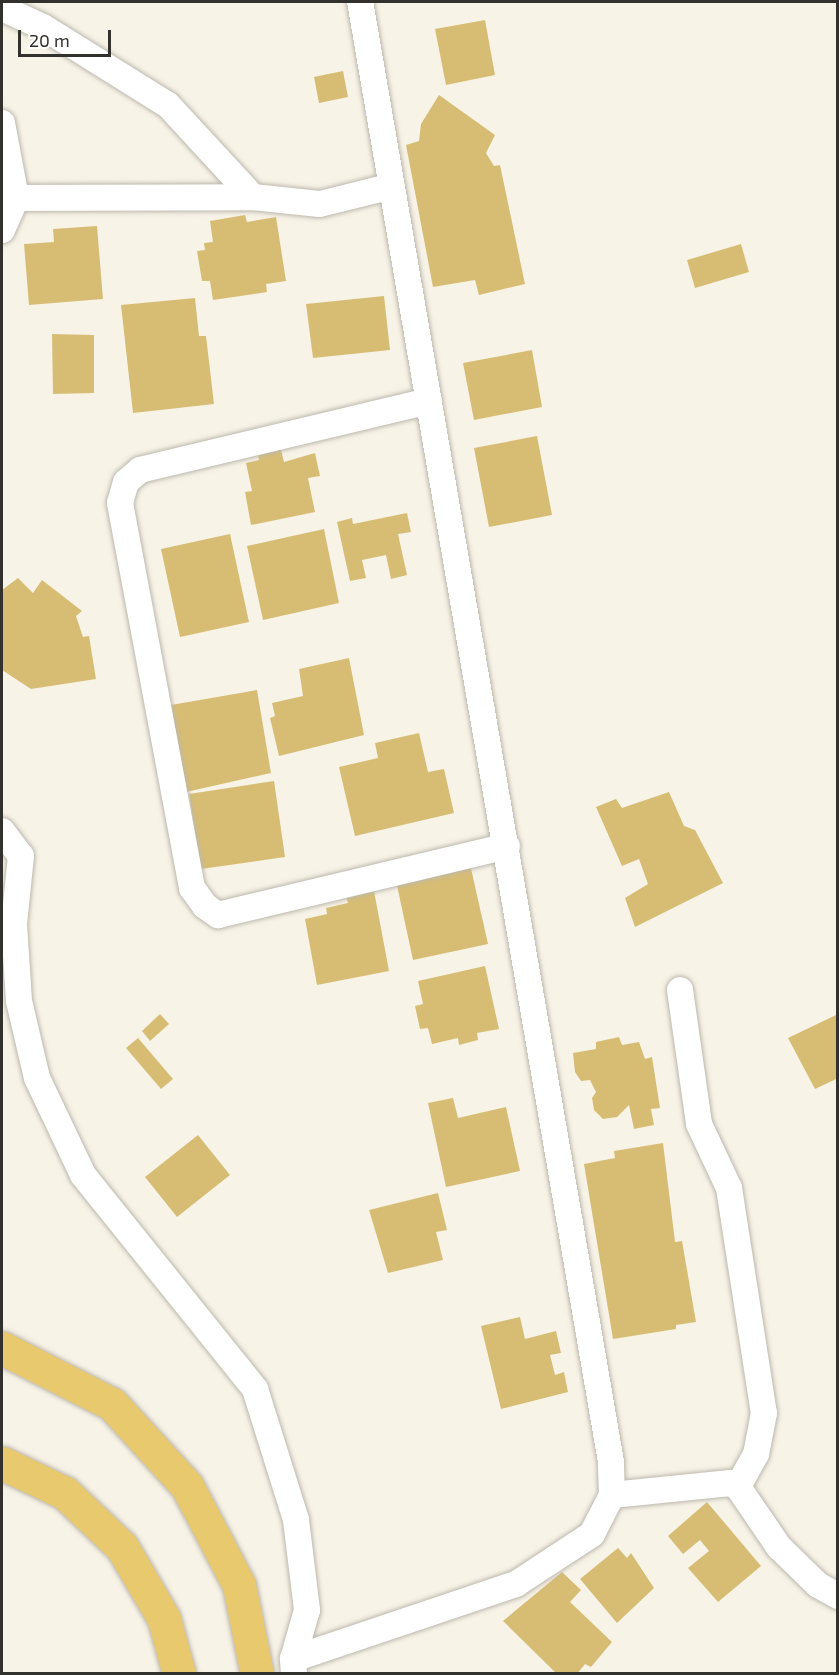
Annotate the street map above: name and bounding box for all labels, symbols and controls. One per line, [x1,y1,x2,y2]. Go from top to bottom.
scale bar [21,18,114,56]
text: 20 m [29,29,70,51]

